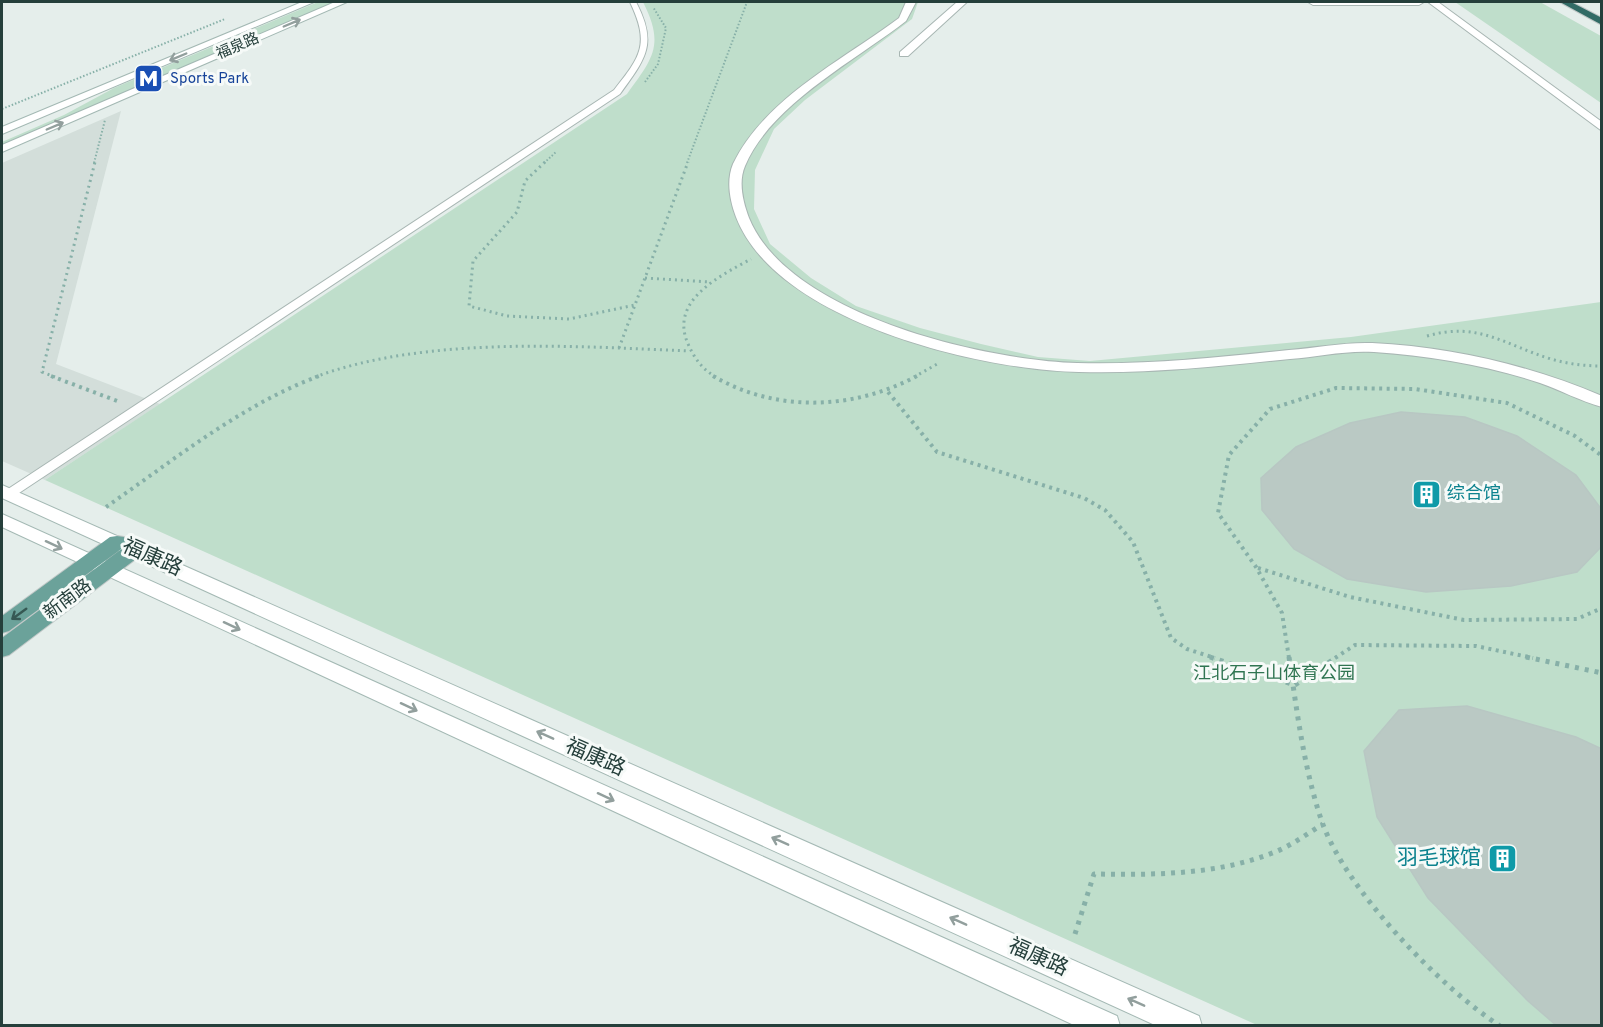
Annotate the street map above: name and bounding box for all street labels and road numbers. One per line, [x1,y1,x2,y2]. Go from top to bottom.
street label: 福泉路 [214,29,262,65]
street label: 福康路 [118,533,186,583]
street label: 新南路 [40,575,96,625]
street label: 福康路 [561,733,629,783]
street label: 福康路 [1004,933,1072,983]

